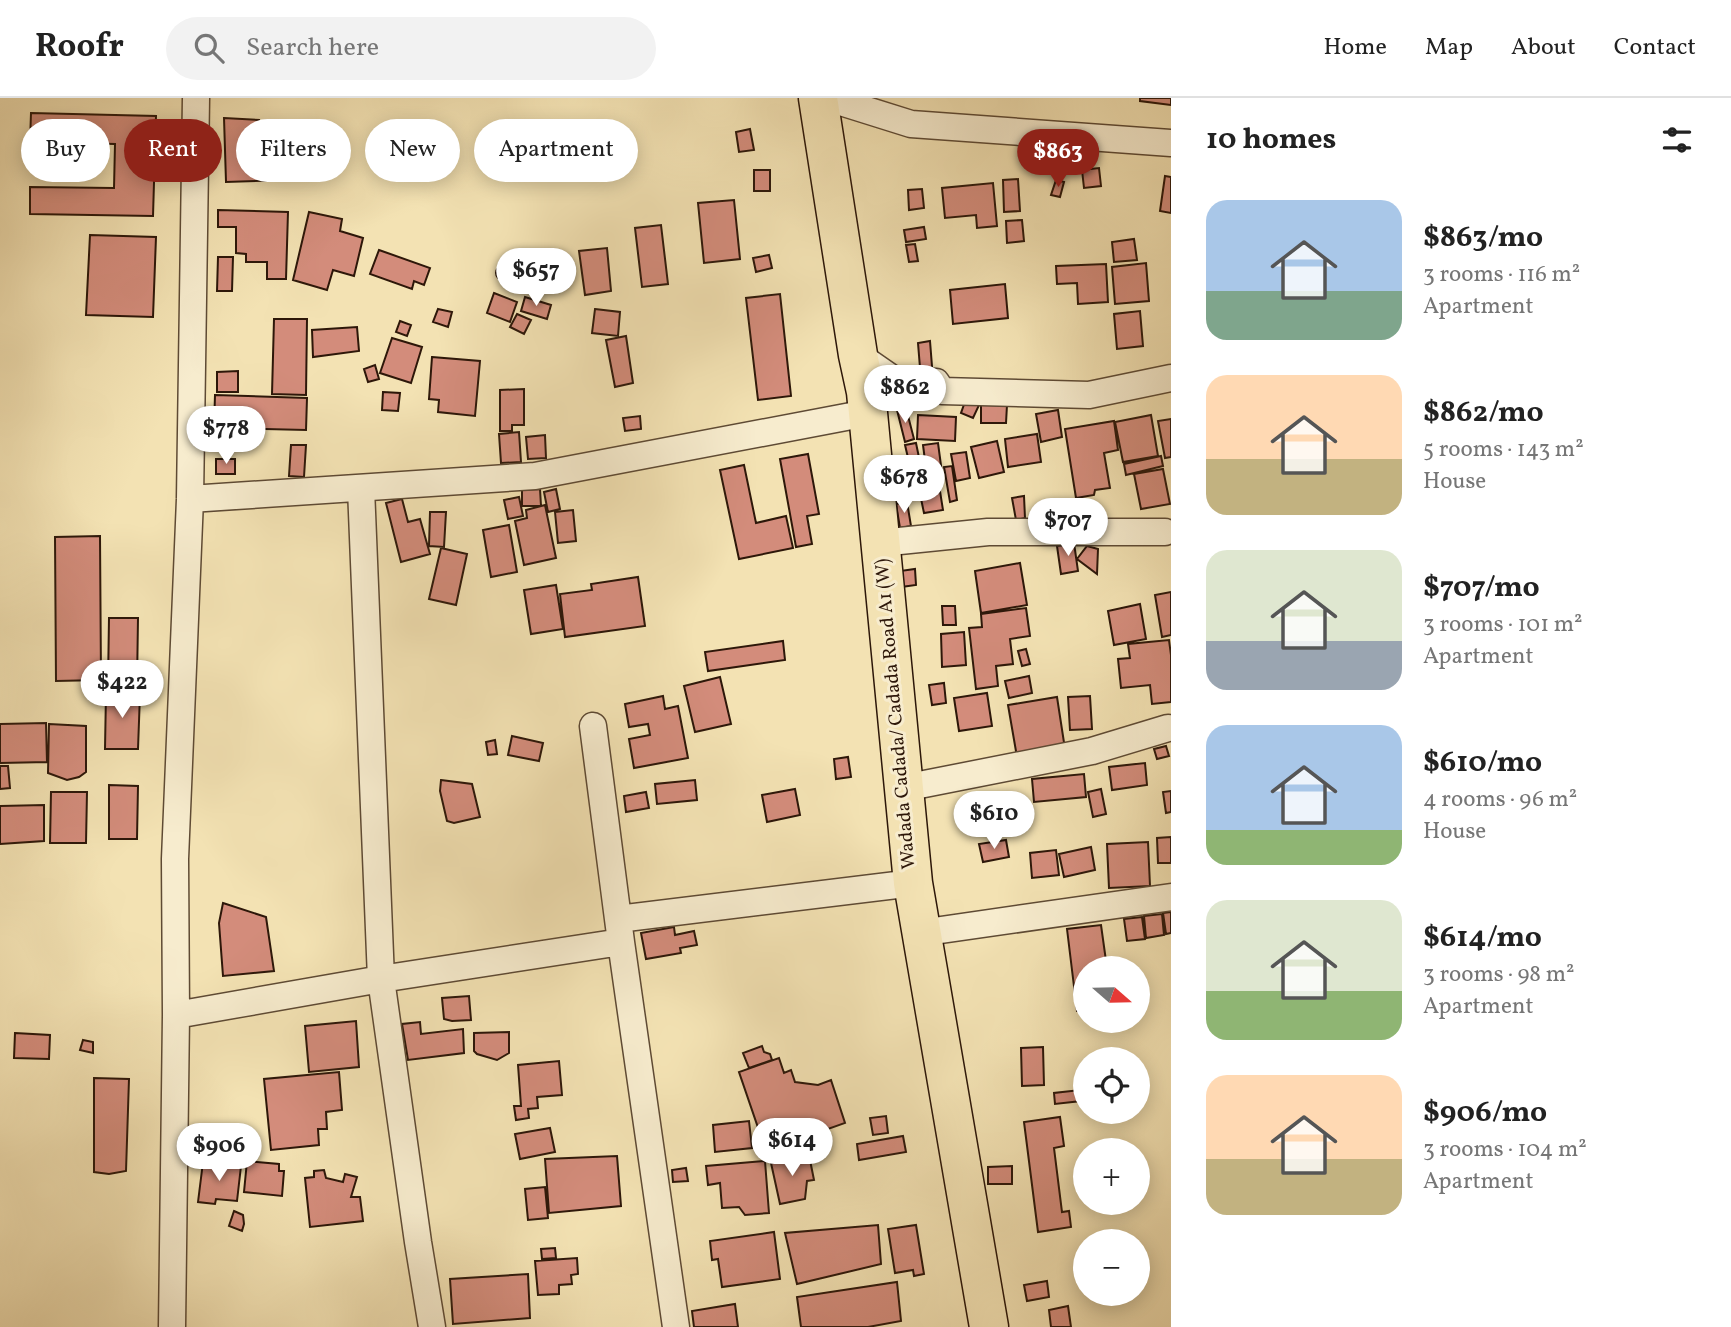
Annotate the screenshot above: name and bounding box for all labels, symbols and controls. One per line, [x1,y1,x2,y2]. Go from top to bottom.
search box [166,17,656,80]
text: Roofr [35,25,124,71]
icon: search [190,29,228,67]
text: Search here [246,30,379,66]
text: Home [1323,31,1387,65]
text: Map [1425,31,1473,65]
text: About [1511,31,1576,65]
text: Contact [1614,31,1696,65]
chip: Buy [21,119,110,182]
chip: Rent [124,119,222,182]
chip: Filters [236,119,351,182]
chip: New [365,119,460,182]
chip: Apartment [474,119,638,182]
text: 10 homes [1206,119,1336,161]
icon: filters [1658,121,1696,159]
pin: $863 [1017,130,1099,189]
text: $863 [1033,136,1083,168]
text: $863/mo [1423,217,1543,259]
icon: home [1262,228,1346,312]
pin: $657 [495,248,577,308]
text: $657 [512,255,560,287]
text: 3 rooms · 116 m² [1423,259,1580,291]
text: Apartment [1423,291,1534,323]
pin: $862 [864,366,946,425]
text: $862 [880,372,930,404]
text: $862/mo [1423,392,1544,434]
icon: home [1262,403,1346,487]
pin: $778 [185,406,267,466]
text: $778 [202,413,250,445]
text: 5 rooms · 143 m² [1423,434,1584,466]
pin: $678 [863,456,945,515]
text: $678 [880,462,928,494]
text: House [1423,466,1486,498]
pin: $707 [1027,498,1109,558]
text: $707 [1044,505,1092,537]
street label: Wadada Cadada/ Cadada Road A1 (W) [869,558,923,870]
text: $707/mo [1423,567,1540,609]
icon: home [1262,578,1346,662]
text: 3 rooms · 101 m² [1423,609,1583,641]
text: Apartment [1423,641,1534,673]
pin: $422 [81,660,163,720]
text: $422 [97,667,147,699]
text: $610/mo [1423,742,1542,784]
icon: home [1262,753,1346,837]
text: 4 rooms · 96 m² [1423,784,1577,816]
pin: $610 [953,792,1035,851]
text: $610 [970,798,1018,830]
text: House [1423,816,1486,848]
text: $614/mo [1423,917,1542,959]
icon: home [1262,928,1346,1012]
north arrow [1073,956,1150,1032]
map controls [1073,956,1150,1306]
text: 3 rooms · 98 m² [1423,959,1575,991]
text: Apartment [1423,991,1534,1023]
button: locate [1073,1047,1150,1124]
text: $906/mo [1423,1092,1547,1134]
icon: home [1262,1103,1346,1187]
pin: $614 [751,1118,833,1178]
pin: $906 [178,1124,260,1183]
text: $614 [768,1125,816,1157]
text: $906 [193,1130,245,1162]
text: 3 rooms · 104 m² [1423,1134,1587,1166]
button: + [1073,1138,1150,1215]
text: Apartment [1423,1166,1534,1198]
button: − [1073,1229,1150,1306]

